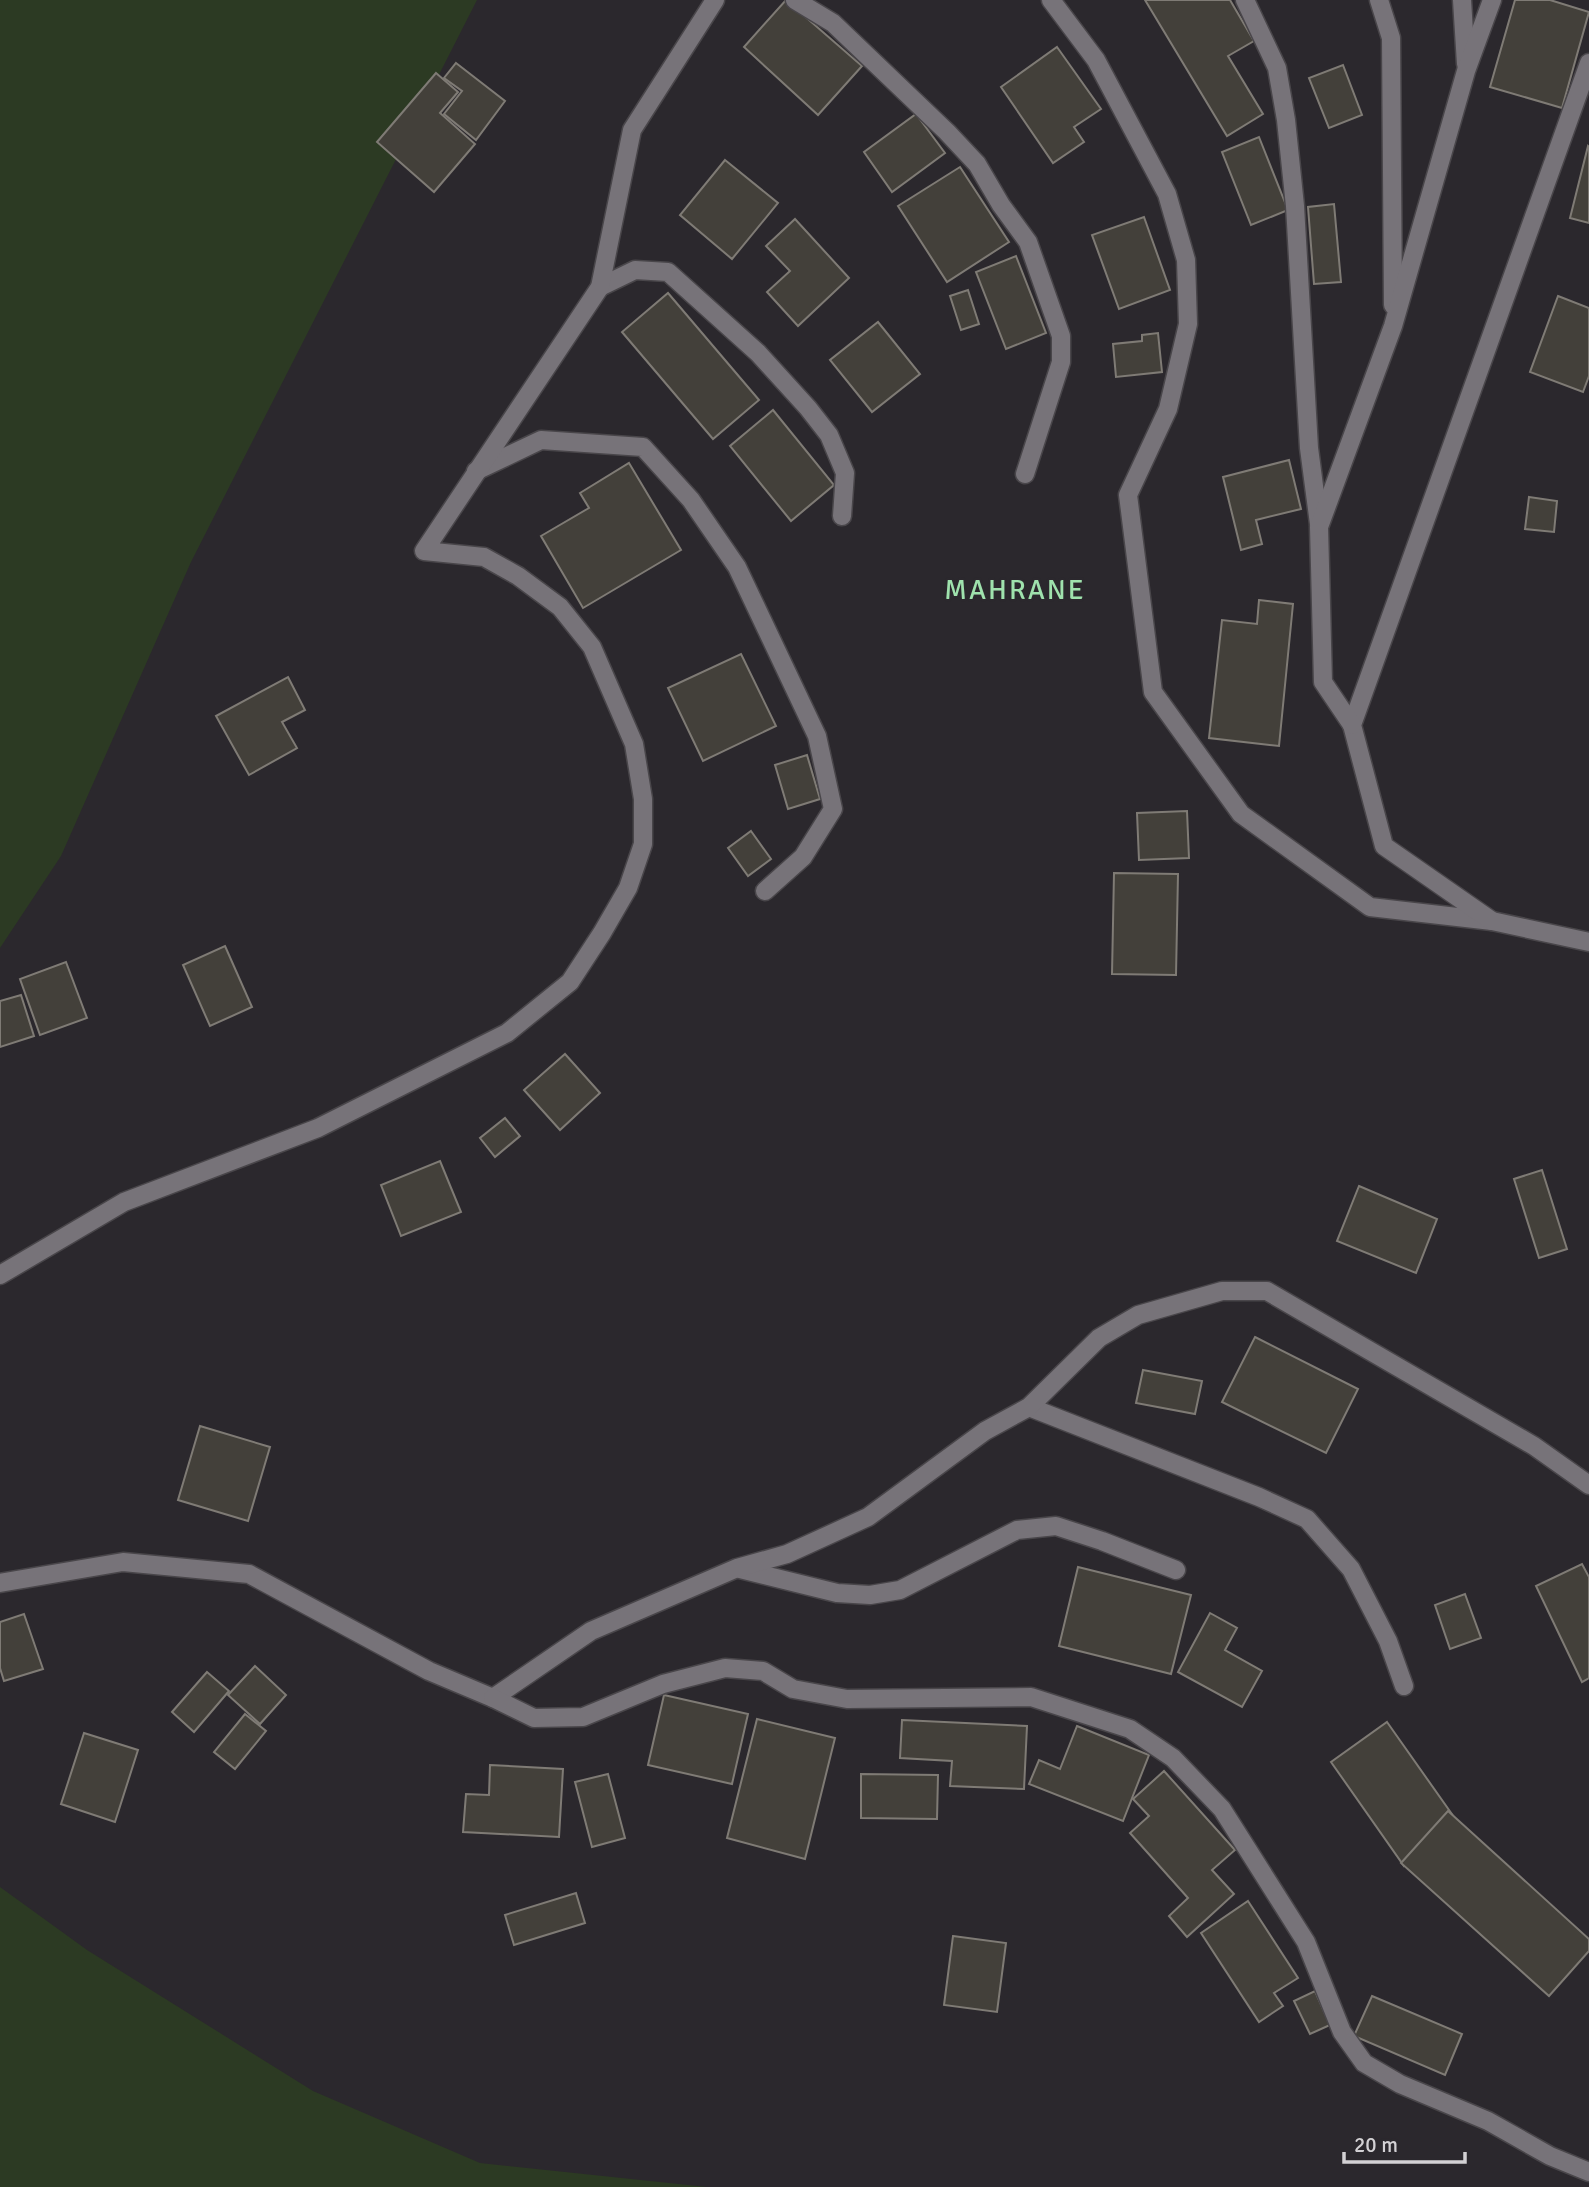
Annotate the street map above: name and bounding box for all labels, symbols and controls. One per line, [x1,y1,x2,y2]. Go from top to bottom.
district label: MAHRANE [944,573,1086,607]
scale bar [1344,2120,1465,2164]
text: 20 m [1354,2132,1398,2158]

